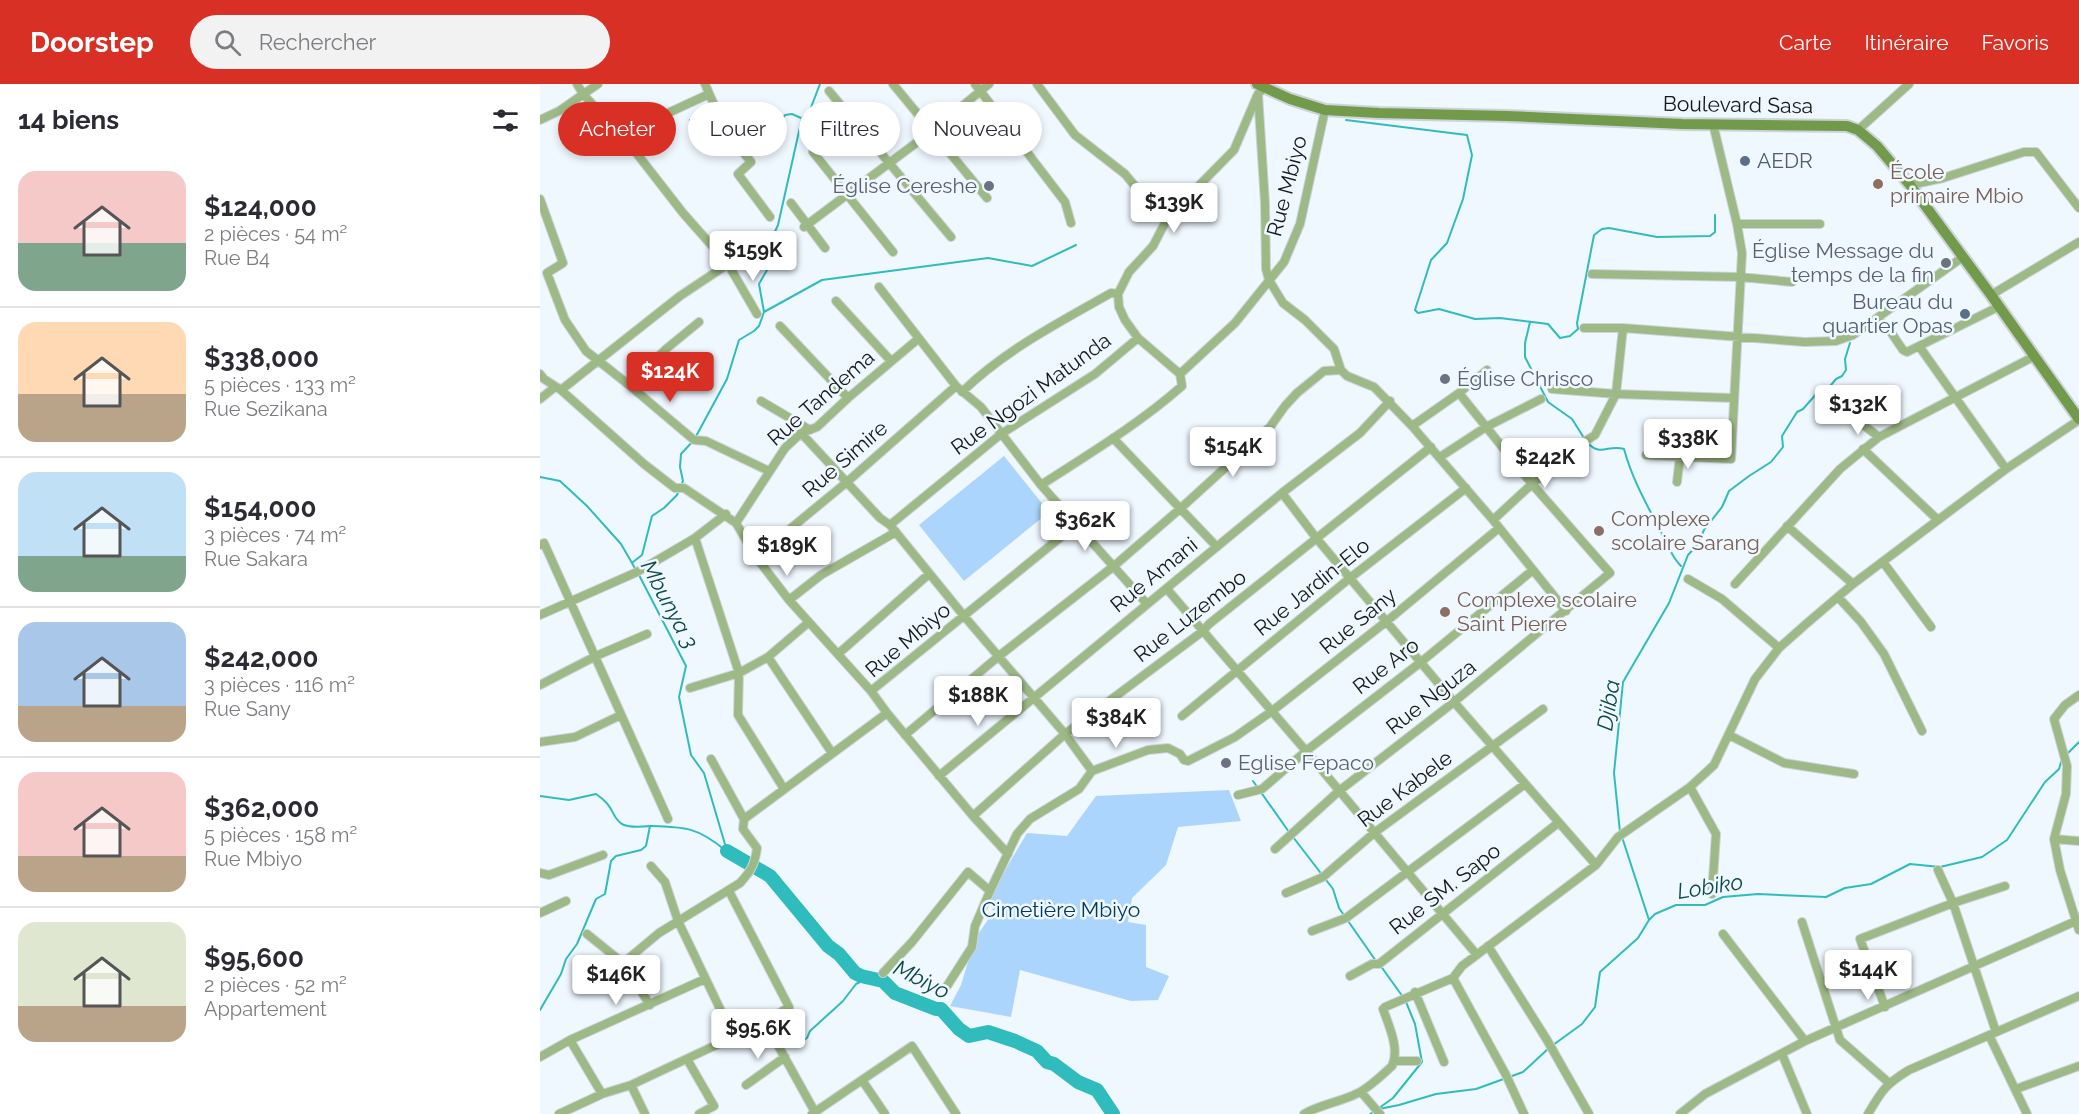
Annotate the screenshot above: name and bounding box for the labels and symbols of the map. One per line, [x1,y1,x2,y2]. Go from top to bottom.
street label: Boulevard Sasa [1663,91,1813,118]
street label: Rue Mbiyo [1261,133,1312,239]
place label: AEDR [1757,148,1813,173]
marker: AEDR [1738,154,1752,168]
place label: École primaire Mbio [1890,159,2023,208]
place label: Église Cereshe [833,173,977,198]
marker: École primaire Mbio [1871,177,1885,191]
marker: Église Cereshe [982,179,996,193]
pin: $139K [1132,183,1216,234]
pin: $159K [711,231,795,282]
place label: Église Message du temps de la fin [1752,238,1934,287]
marker: Église Message du temps de la fin [1939,256,1953,270]
place label: Bureau du quartier Opas [1822,289,1953,338]
marker: Bureau du quartier Opas [1958,307,1972,321]
street label: Rue Ngozi Matunda [946,327,1115,460]
street label: Rue Tandema [762,344,879,451]
pin: $124K [628,352,712,403]
place label: Église Chrisco [1457,366,1593,391]
marker: Église Chrisco [1438,372,1452,386]
pin: $132K [1816,385,1900,436]
street label: Rue Simire [797,415,892,502]
pin: $338K [1646,419,1730,470]
pin: $154K [1191,427,1275,478]
pin: $242K [1503,438,1587,489]
pin: $362K [1043,501,1127,552]
place label: Complexe scolaire Sarang [1611,506,1760,555]
marker: Complexe scolaire Sarang [1592,524,1606,538]
pin: $189K [745,526,829,577]
street label: Rue Amani [1105,532,1202,617]
street label: Rue Jardin-Elo [1249,532,1374,641]
water label: Mbunya 3 [636,555,704,653]
street label: Rue Luzembo [1129,564,1251,667]
street label: Rue Sany [1314,582,1401,659]
place label: Complexe scolaire Saint Pierre [1457,587,1637,636]
street label: Rue Mbiyo [860,597,955,682]
marker: Complexe scolaire Saint Pierre [1438,605,1452,619]
street label: Rue Aro [1348,632,1424,699]
street label: Rue Nguza [1381,654,1481,739]
pin: $188K [936,676,1020,727]
water label: Djiba [1591,678,1625,732]
pin: $384K [1074,698,1158,749]
street label: Rue Kabele [1352,745,1457,832]
place label: Eglise Fepaco [1238,750,1374,775]
marker: Eglise Fepaco [1219,756,1233,770]
street label: Rue SM. Sapo [1384,838,1505,940]
water label: Lobiko [1675,868,1745,904]
park label: Cimetière Mbiyo [982,897,1140,922]
pin: $144K [1826,950,1910,1001]
water label: Mbiyo [890,954,954,1004]
pin: $146K [574,955,658,1006]
pin: $95.6K [709,1009,807,1060]

